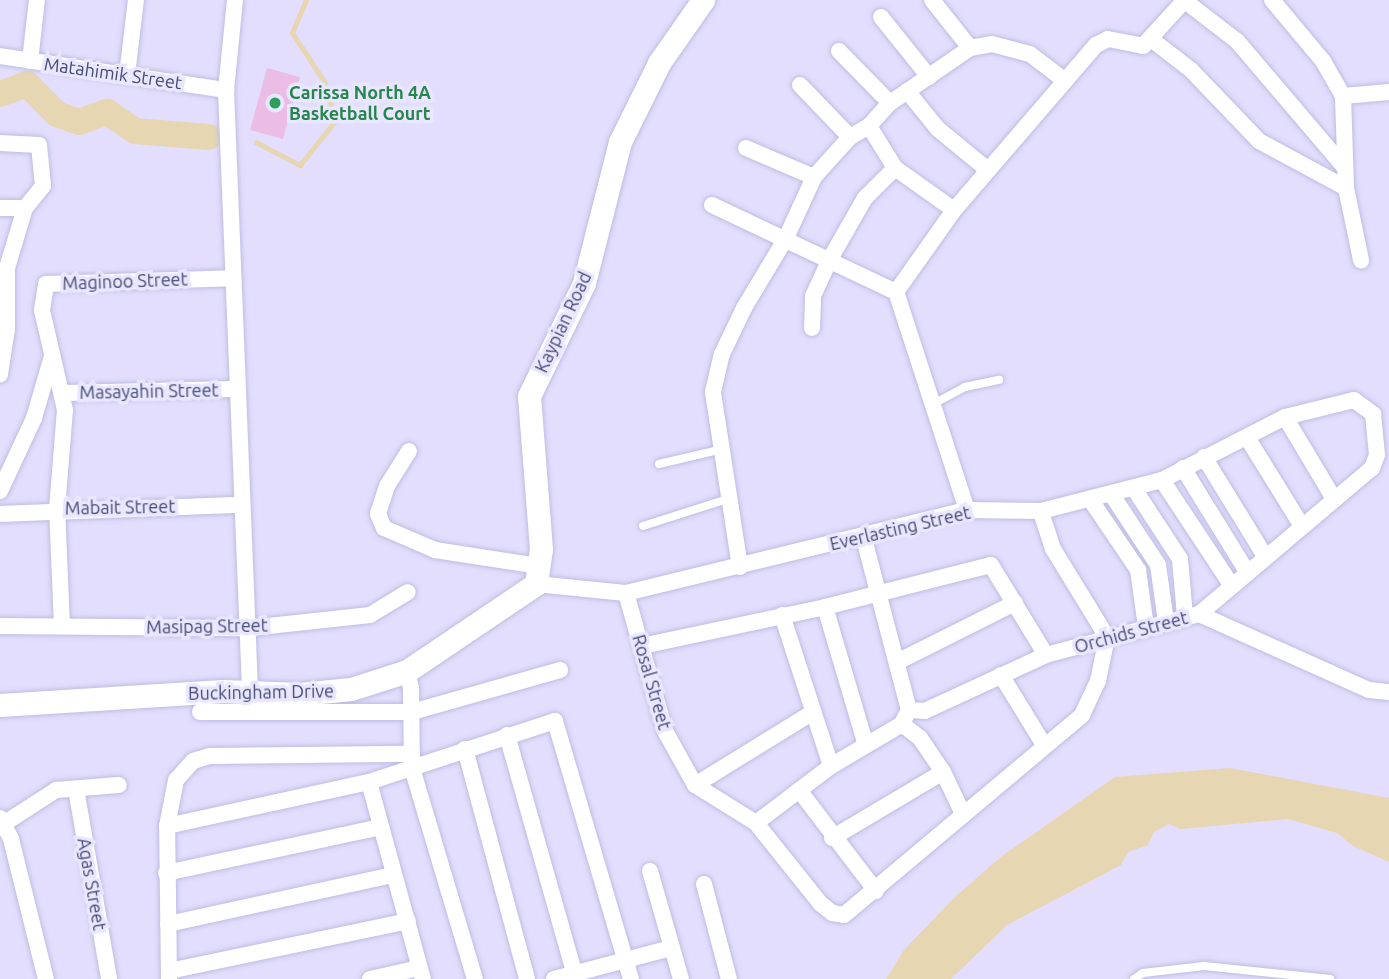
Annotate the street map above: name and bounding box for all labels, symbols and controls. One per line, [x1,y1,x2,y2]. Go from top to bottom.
street label: Matahimik Street [43,53,183,93]
place label: Carissa North 4A Basketball Court [289,82,431,124]
marker: Carissa North 4A Basketball Court [267,95,283,111]
street label: Maginoo Street [62,268,188,294]
street label: Kaypian Road [530,268,596,376]
street label: Masayahin Street [79,379,219,403]
street label: Mabait Street [65,495,175,519]
street label: Everlasting Street [828,501,972,555]
street label: Orchids Street [1072,606,1190,658]
street label: Masipag Street [146,614,268,638]
street label: Rosal Street [628,632,676,732]
street label: Buckingham Drive [188,680,334,704]
street label: Agas Street [73,836,111,932]

